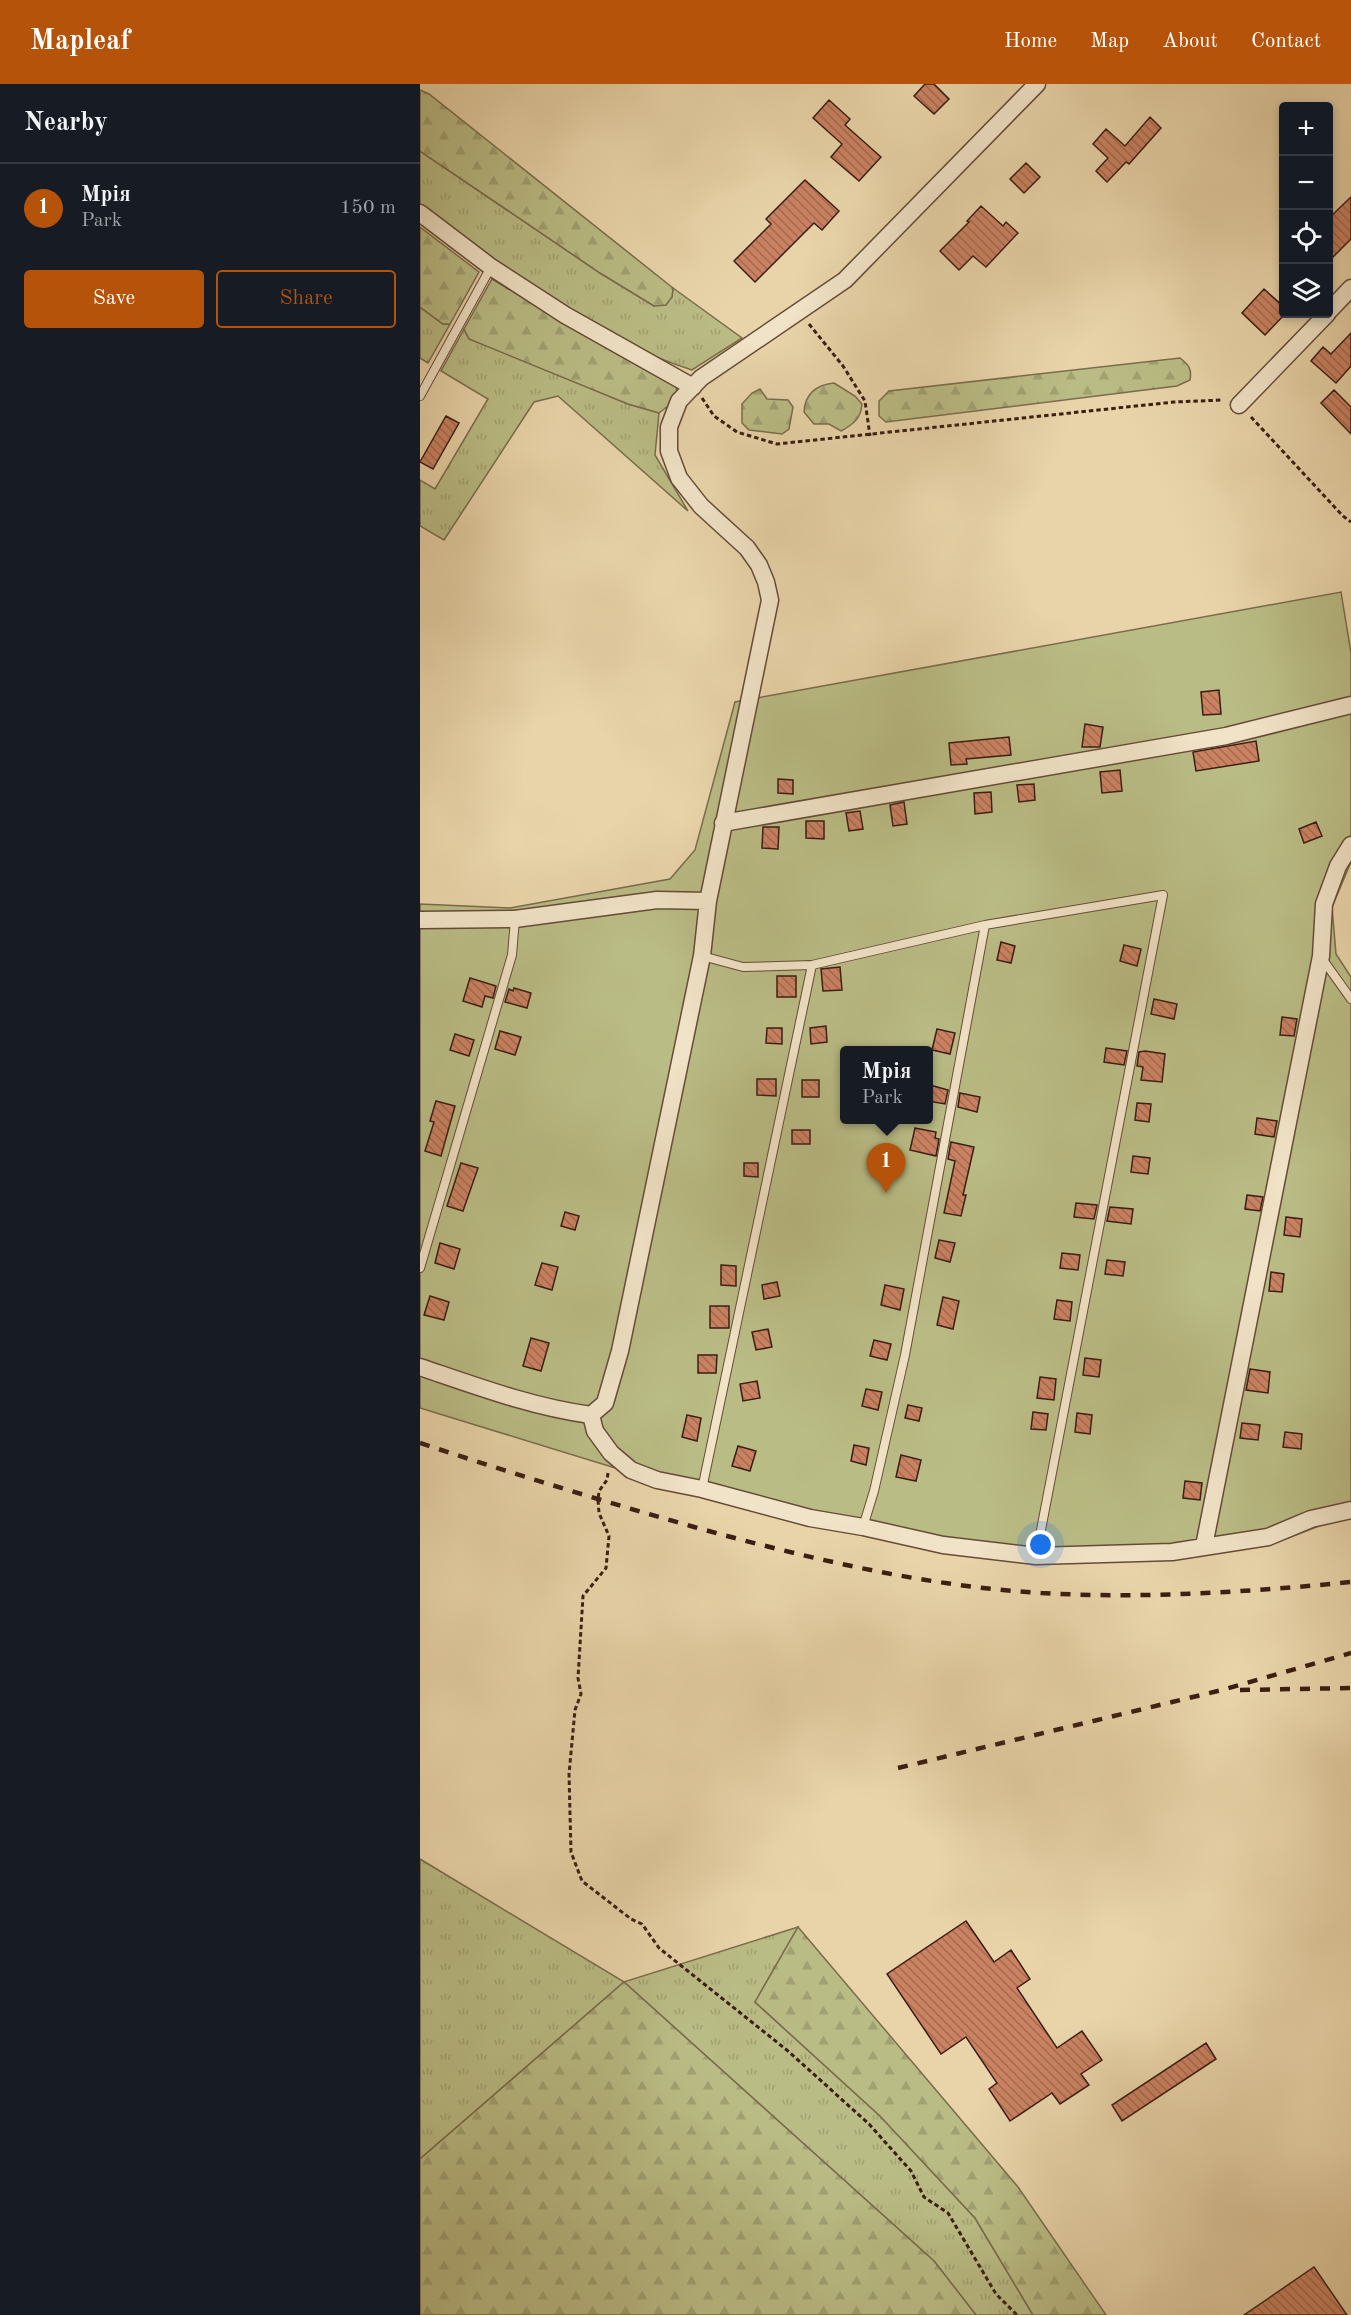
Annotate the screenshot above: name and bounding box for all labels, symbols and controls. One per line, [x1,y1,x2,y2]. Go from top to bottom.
text: Mapleaf [30,28,130,56]
text: Home [1004,31,1057,52]
text: Map [1090,31,1129,52]
text: About [1162,31,1218,52]
text: Contact [1251,31,1321,52]
map controls [1279,102,1333,318]
button: + [1279,102,1333,156]
text: Nearby [24,110,108,136]
button: − [1279,156,1333,210]
text: Мрія [81,184,131,206]
text: 1 [38,198,49,218]
text: 150 m [340,198,396,218]
button: locate [1279,210,1333,264]
text: Park [81,211,122,231]
button: layers [1279,264,1333,318]
button: Save [24,270,204,328]
button: Share [216,270,396,328]
popup [840,1046,933,1124]
text: Мрія [862,1061,911,1083]
text: Park [862,1088,903,1108]
pin: 1 [866,1144,906,1193]
your location [1026,1530,1055,1559]

